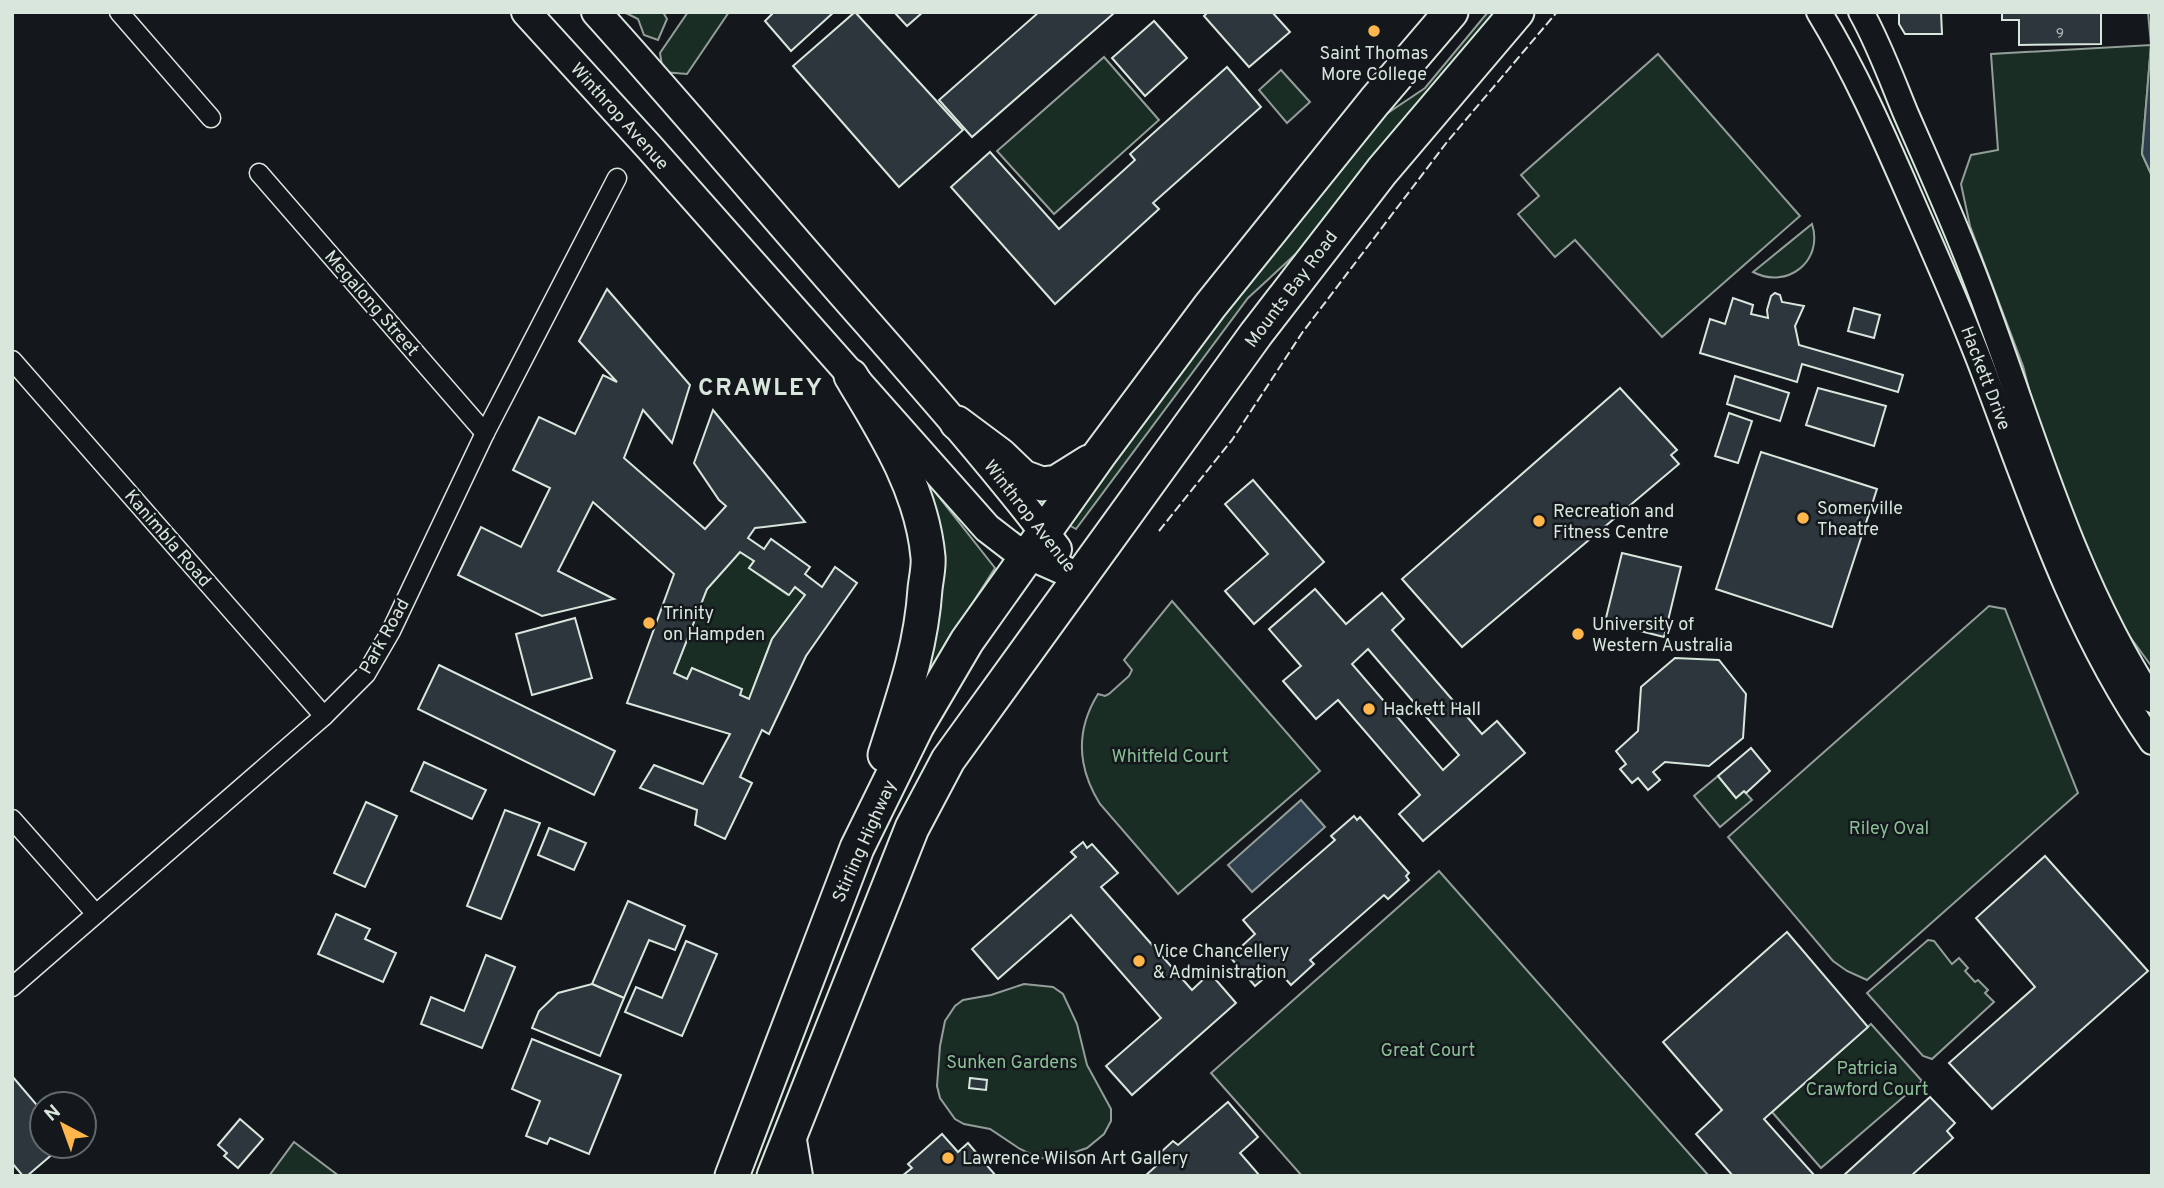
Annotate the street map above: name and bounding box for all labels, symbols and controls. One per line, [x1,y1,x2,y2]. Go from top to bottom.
marker: Saint Thomas More College [1366,23,1382,39]
house number: 9 [2056,25,2064,42]
place label: Saint Thomas More College [1319,43,1429,87]
street label: Winthrop Avenue [565,59,673,176]
street label: Mounts Bay Road [1241,227,1344,353]
street label: Megalong Street [318,246,423,362]
street label: Hackett Drive [1954,323,2015,434]
district label: CRAWLEY [698,374,824,404]
street label: Winthrop Avenue [978,456,1080,578]
street label: Kanimbla Road [118,486,215,592]
place label: Somerville Theatre [1817,498,1903,542]
place label: Recreation and Fitness Centre [1553,501,1674,545]
marker: Somerville Theatre [1795,510,1811,526]
marker: Recreation and Fitness Centre [1531,513,1547,529]
street label: Park Road [355,595,416,679]
place label: Trinity on Hampden [663,603,765,647]
place label: University of Western Australia [1592,614,1733,658]
marker: Trinity on Hampden [641,615,657,631]
marker: University of Western Australia [1570,626,1586,642]
place label: Hackett Hall [1383,699,1481,722]
marker: Hackett Hall [1361,701,1377,717]
park label: Whitfeld Court [1112,746,1228,769]
street label: Stirling Highway [828,777,903,906]
park label: Riley Oval [1849,818,1929,841]
place label: Vice Chancellery & Administration [1153,941,1289,985]
marker: Vice Chancellery & Administration [1131,953,1147,969]
park label: Great Court [1381,1040,1475,1063]
park label: Sunken Gardens [946,1052,1078,1075]
park label: Patricia Crawford Court [1806,1058,1928,1102]
north arrow [28,1090,98,1160]
text: N [40,1100,66,1127]
place label: Lawrence Wilson Art Gallery [962,1148,1188,1171]
marker: Lawrence Wilson Art Gallery [940,1150,956,1166]

